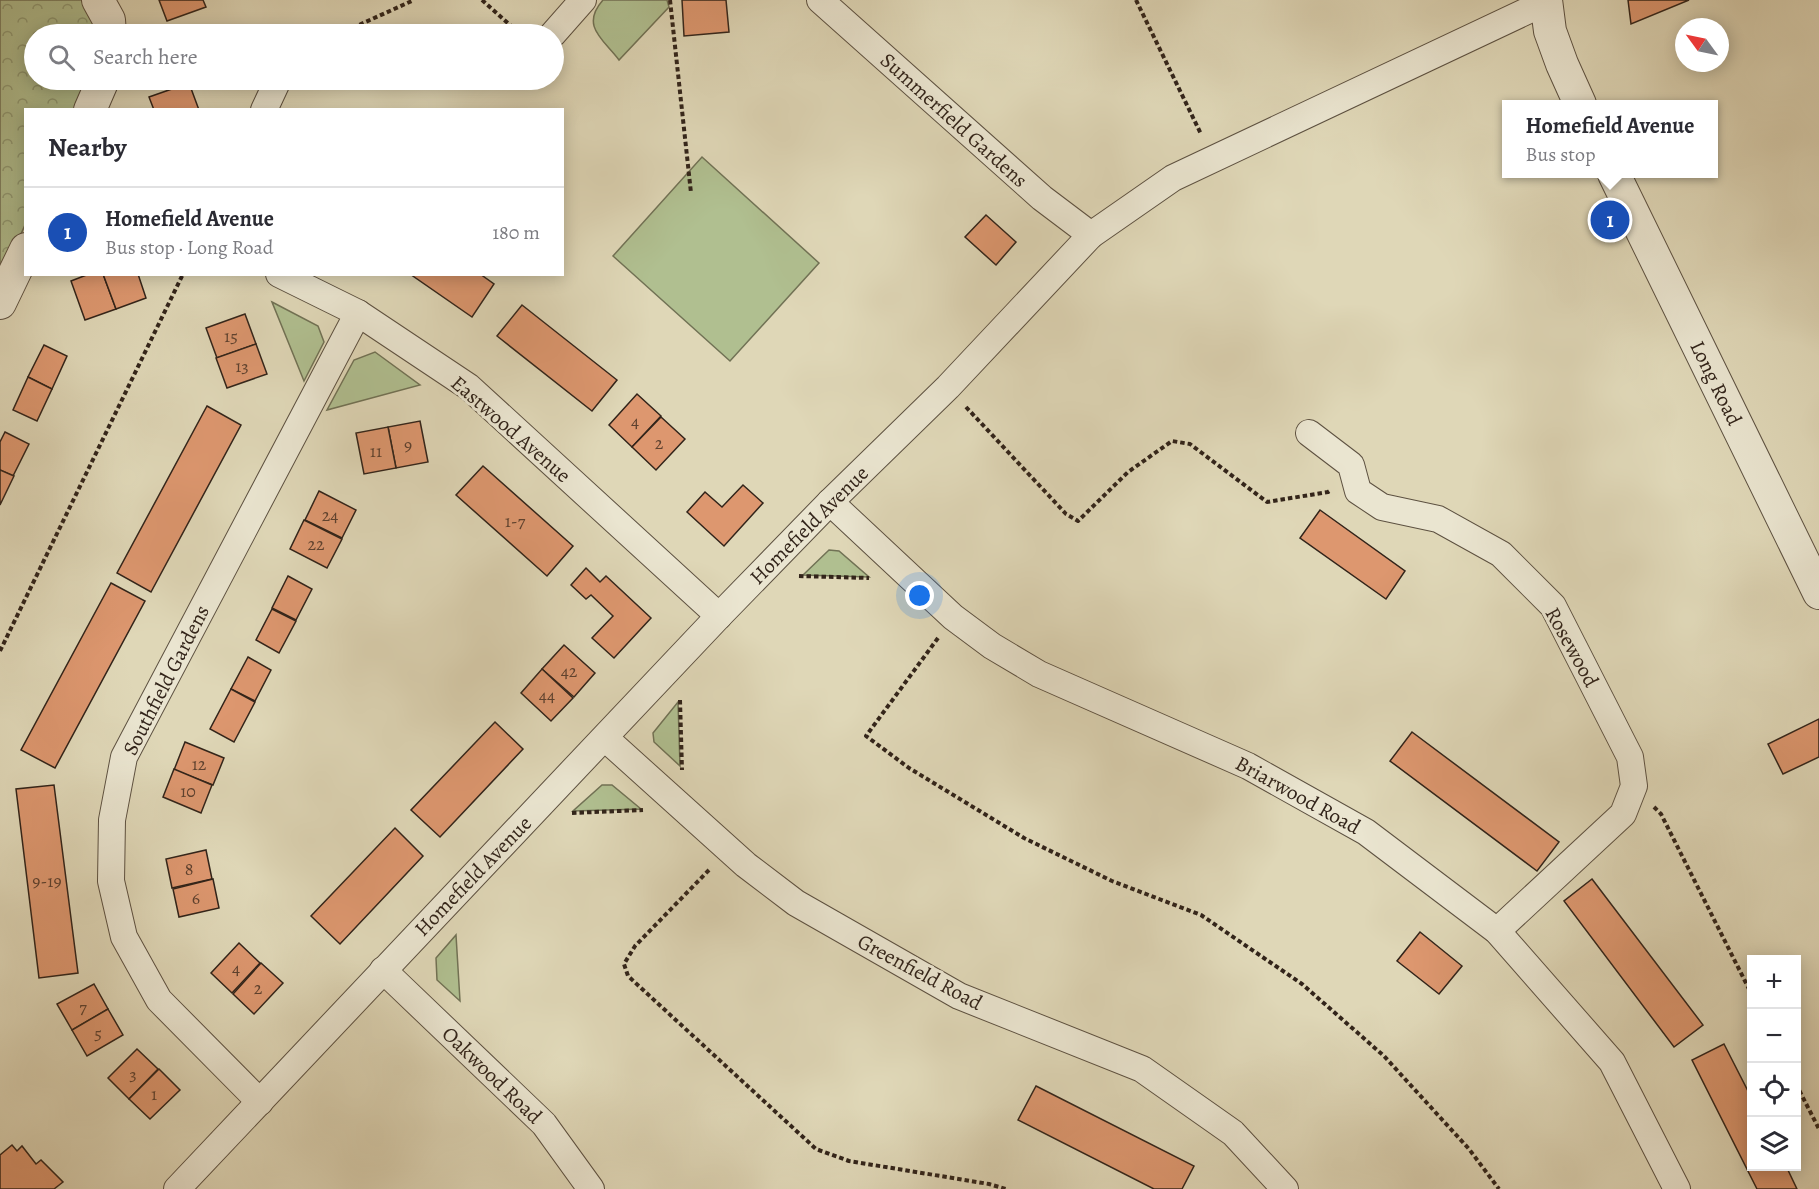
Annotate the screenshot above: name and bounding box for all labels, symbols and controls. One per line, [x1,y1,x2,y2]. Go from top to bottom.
north arrow [1675,18,1729,72]
search box [24,24,564,90]
icon: search [45,41,78,74]
text: Search here [93,42,198,72]
street label: Summerfield Gardens [874,46,1034,194]
popup [1502,100,1718,178]
text: Homefield Avenue [1526,111,1694,141]
text: Nearby [48,130,127,165]
text: Bus stop [1526,141,1595,168]
pin: 1 [1590,198,1630,242]
text: Homefield Avenue [105,204,274,234]
text: 1 [64,219,71,246]
text: 180 m [492,219,540,246]
text: Bus stop · Long Road [105,234,273,261]
house number: 15 [224,324,238,348]
street label: Long Road [1683,336,1749,431]
house number: 13 [235,354,249,378]
street label: Eastwood Avenue [445,369,577,489]
house number: 4 [631,409,639,433]
house number: 2 [655,431,664,455]
house number: 9 [404,433,412,457]
house number: 11 [370,439,382,463]
street label: Homefield Avenue [743,459,875,591]
house number: 24 [322,503,338,527]
house number: 1-7 [505,509,526,533]
house number: 22 [307,532,325,556]
your location [905,581,934,610]
street label: Southfield Gardens [116,600,216,760]
street label: Rosewood [1539,602,1606,693]
house number: 42 [561,659,578,683]
house number: 44 [539,683,555,707]
street label: Briarwood Road [1230,749,1366,841]
house number: 12 [192,752,207,776]
house number: 10 [180,779,196,803]
street label: Homefield Avenue [408,810,538,942]
house number: 8 [185,857,193,881]
house number: 9-19 [32,869,62,893]
house number: 6 [192,886,200,910]
street label: Greenfield Road [853,927,988,1017]
map controls [1747,955,1801,1171]
button: + [1747,955,1801,1009]
house number: 4 [232,956,240,980]
house number: 2 [254,976,263,1000]
house number: 7 [79,995,87,1019]
button: − [1747,1009,1801,1063]
street label: Oakwood Road [436,1020,549,1130]
house number: 5 [94,1021,102,1045]
house number: 3 [129,1062,137,1086]
button: locate [1747,1063,1801,1117]
house number: 1 [151,1082,157,1106]
button: layers [1747,1117,1801,1171]

